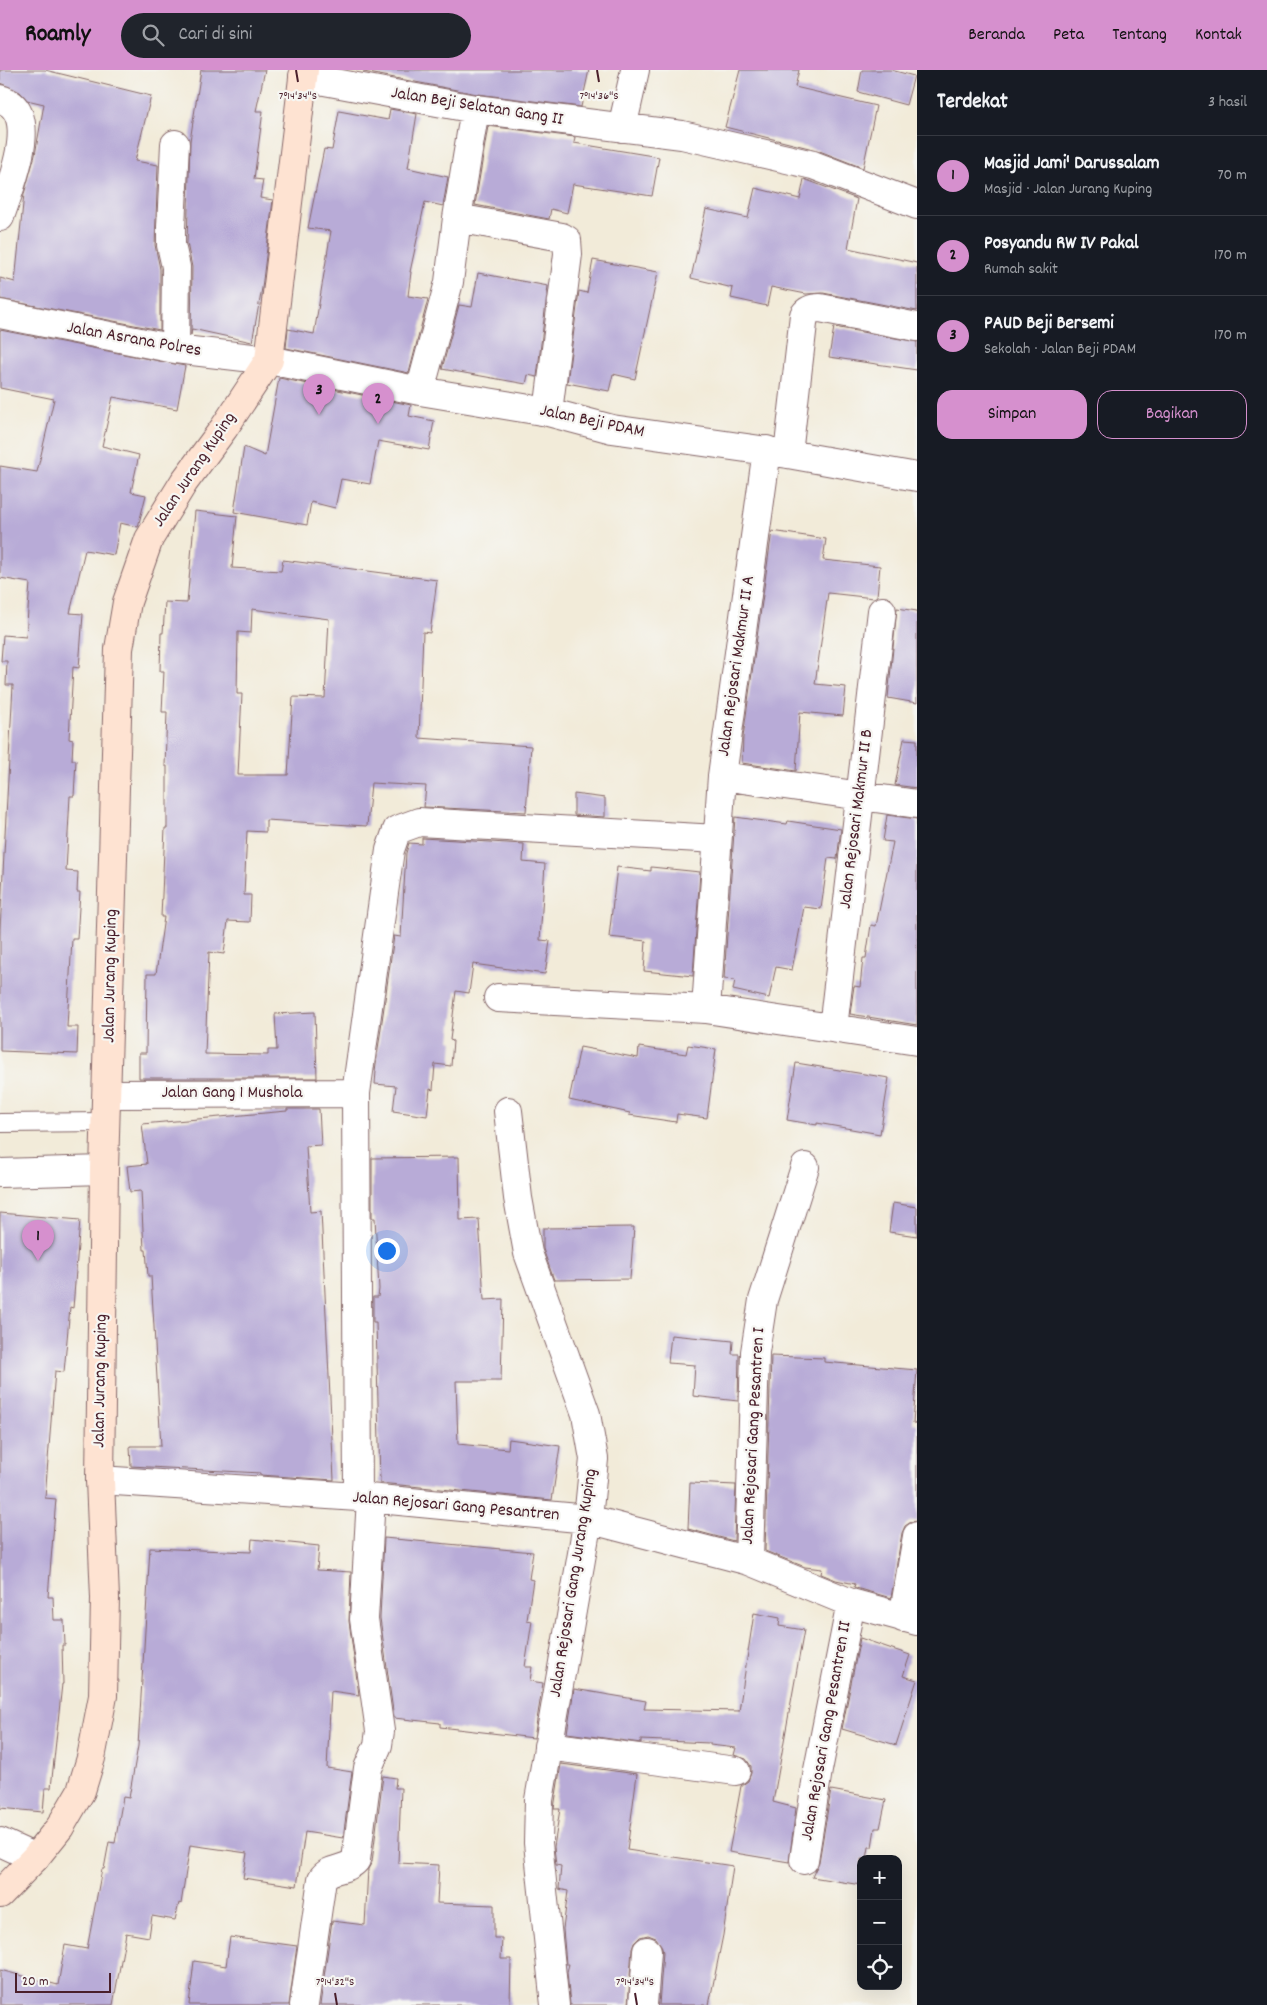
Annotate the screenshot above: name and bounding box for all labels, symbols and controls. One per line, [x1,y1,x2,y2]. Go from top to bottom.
search box [121,13,471,58]
text: Roamly [25,18,91,52]
icon: search [139,21,167,49]
text: Cari di sini [179,22,252,49]
text: Beranda [968,23,1025,48]
text: Peta [1053,23,1084,48]
text: Tentang [1112,23,1167,48]
text: Kontak [1195,23,1242,48]
street label: Jalan Beji Selatan Gang II [389,81,565,133]
text: 7°14'34"S [279,88,317,105]
text: 7°14'36"S [579,88,619,105]
text: Terdekat [937,88,1008,118]
text: 3 hasil [1208,91,1247,114]
text: Masjid Jami' Darussalam [984,151,1160,178]
text: 1 [951,164,955,187]
text: 70 m [1217,164,1247,187]
text: Masjid · Jalan Jurang Kuping [984,178,1152,201]
text: Posyandu RW IV Pakal [984,231,1139,258]
text: 2 [950,244,957,267]
text: 170 m [1214,244,1247,267]
text: Rumah sakit [984,258,1058,281]
text: PAUD Beji Bersemi [984,311,1114,338]
street label: Jalan Asrana Polres [65,316,203,364]
text: 3 [949,324,957,347]
text: 170 m [1214,324,1247,347]
text: Sekolah · Jalan Beji PDAM [984,338,1136,361]
pin: 3 [303,374,335,415]
pin: 2 [362,383,394,424]
button: Simpan [937,390,1087,439]
button: Bagikan [1097,390,1247,439]
street label: Jalan Beji PDAM [537,399,647,445]
street label: Jalan Jurang Kuping [147,407,243,532]
street label: Jalan Rejosari Makmur II A [712,574,762,758]
street label: Jalan Rejosari Makmur II B [834,728,880,910]
street label: Jalan Jurang Kuping [97,909,125,1043]
street label: Jalan Gang 1 Mushola [162,1081,303,1106]
pin: 1 [22,1220,54,1261]
your location [374,1238,400,1264]
street label: Jalan Jurang Kuping [87,1314,115,1448]
street label: Jalan Rejosari Gang Pesantren I [736,1326,772,1545]
street label: Jalan Rejosari Gang Jurang Kuping [544,1467,604,1699]
street label: Jalan Rejosari Gang Pesantren [352,1486,560,1528]
street label: Jalan Rejosari Gang Pesantren II [795,1619,859,1843]
map controls [857,1855,902,1990]
button: + [857,1855,902,1900]
button: − [857,1900,902,1945]
button: locate [857,1945,902,1990]
scale bar [15,1970,111,1993]
text: 20 m [22,1972,49,1992]
text: 7°14'32"S [316,1974,354,1991]
text: 7°14'34"S [616,1974,654,1991]

